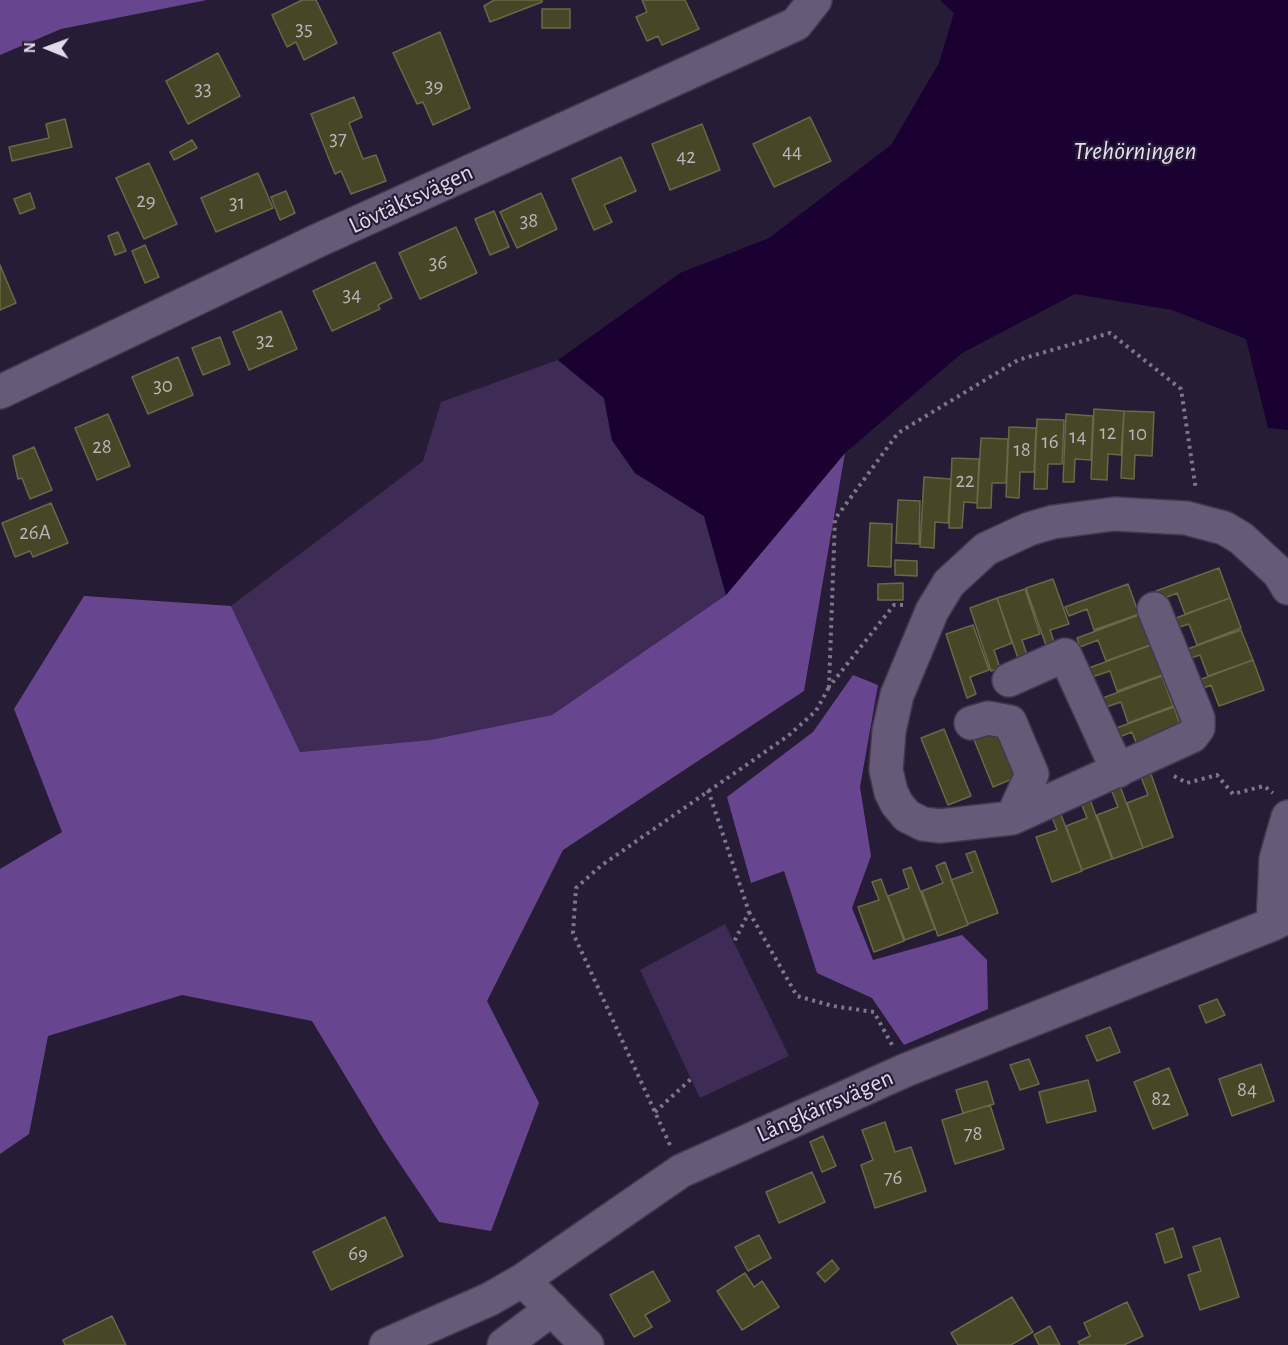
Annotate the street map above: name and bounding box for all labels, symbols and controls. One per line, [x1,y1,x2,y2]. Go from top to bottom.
house number: 35 [295,16,313,42]
north arrow [18,18,78,78]
text: N [22,42,38,53]
house number: 39 [425,73,443,99]
house number: 33 [194,76,212,102]
house number: 37 [329,126,347,152]
water label: Trehörningen [1073,135,1197,167]
house number: 44 [782,139,802,165]
house number: 42 [676,144,696,170]
street label: Lövtäktsvägen [344,158,478,240]
house number: 29 [136,188,156,214]
house number: 31 [229,190,245,216]
house number: 38 [520,208,538,234]
house number: 36 [429,250,447,276]
house number: 34 [343,282,361,308]
house number: 32 [256,328,274,354]
house number: 30 [153,373,173,399]
house number: 12 [1100,420,1116,446]
house number: 10 [1129,421,1147,447]
house number: 14 [1069,424,1087,450]
house number: 16 [1041,429,1059,455]
house number: 28 [92,434,112,460]
house number: 18 [1013,437,1031,463]
house number: 22 [955,468,975,494]
house number: 26A [19,520,51,546]
street label: Långkärrsvägen [752,1063,898,1149]
house number: 84 [1237,1077,1257,1103]
house number: 82 [1151,1086,1171,1112]
house number: 78 [964,1121,982,1147]
house number: 76 [884,1165,902,1191]
house number: 69 [348,1241,368,1267]

